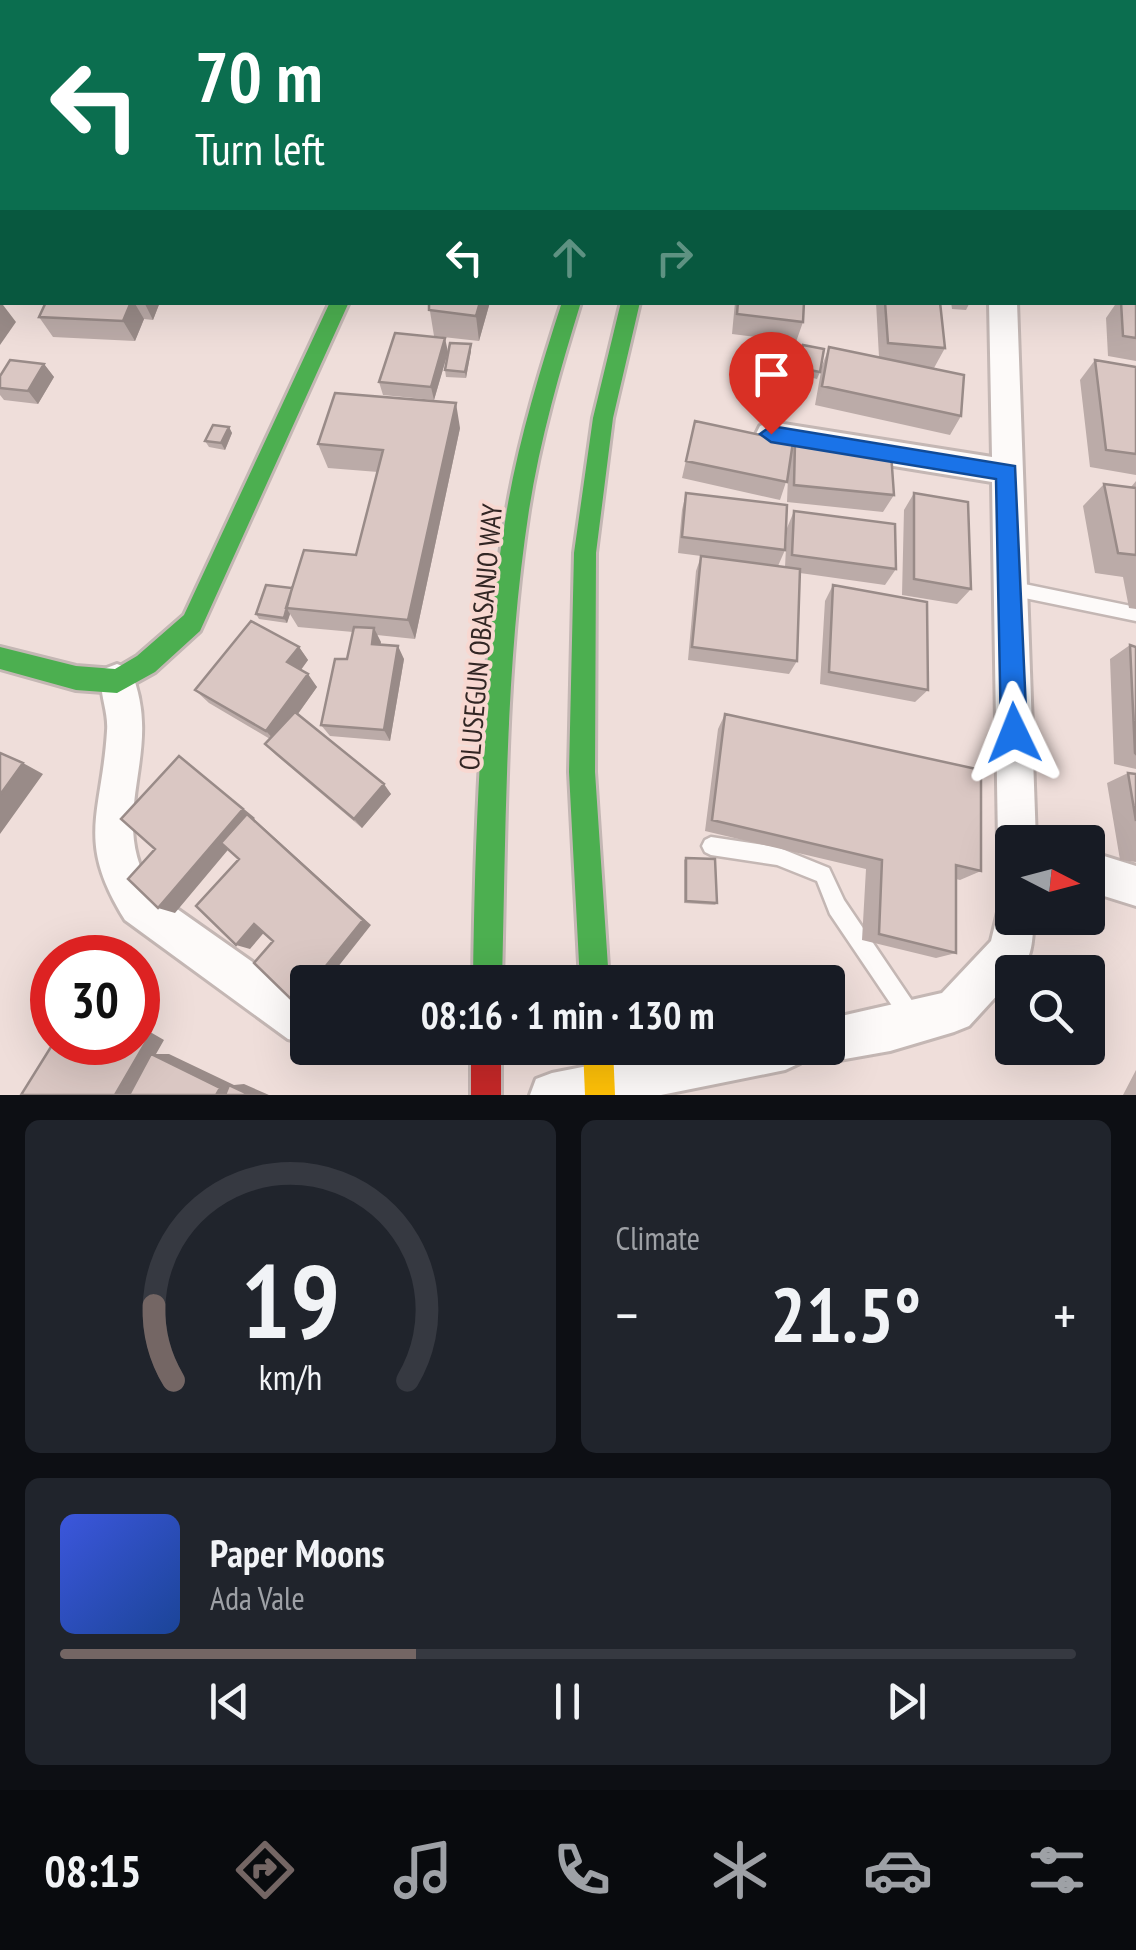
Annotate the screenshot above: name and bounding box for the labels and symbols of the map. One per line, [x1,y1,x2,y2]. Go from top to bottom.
pin [729,332,814,435]
street label: OLUSEGUN OBASANJO WAY [450,502,510,772]
position arrow [962,681,1066,785]
north arrow [995,825,1105,935]
speed limit sign: 30 [30,935,160,1065]

